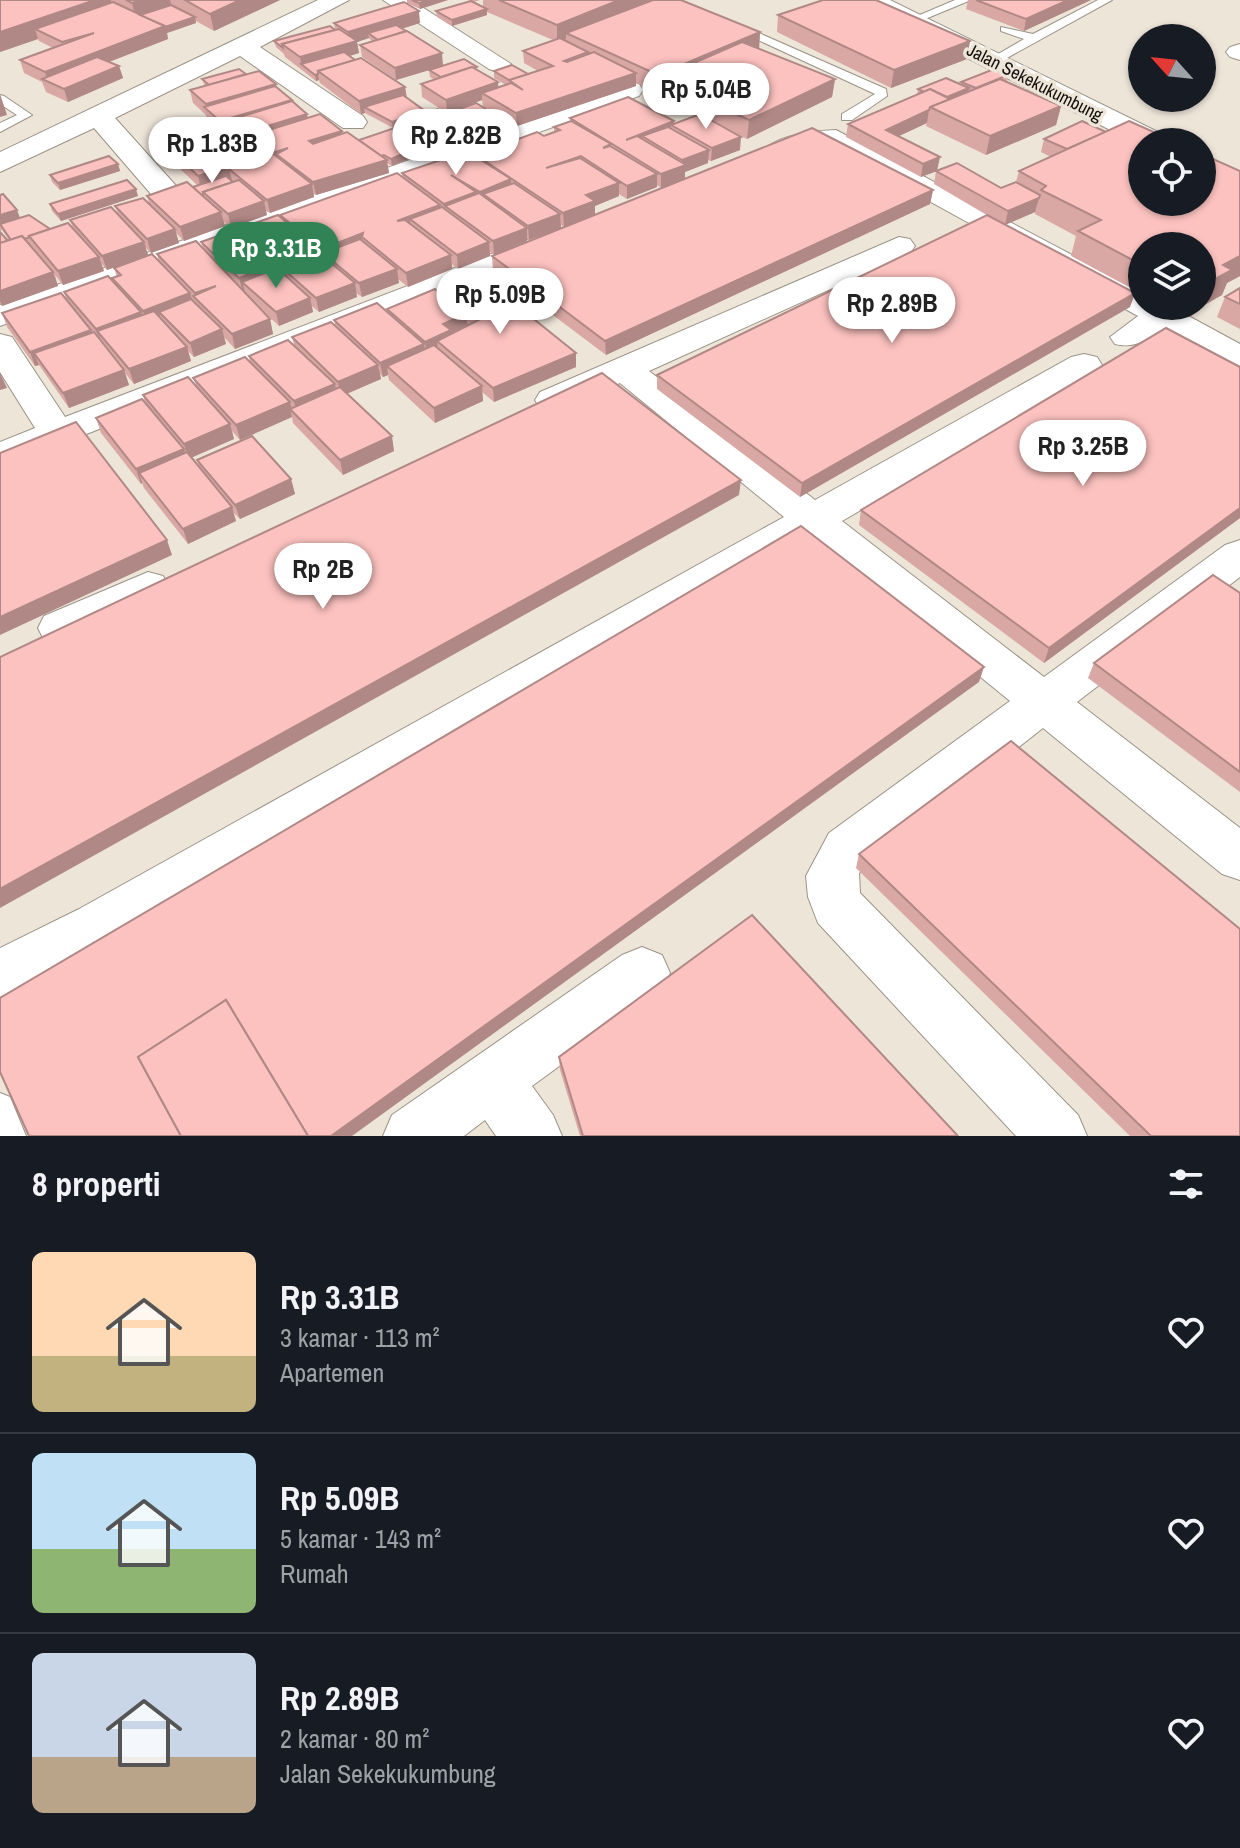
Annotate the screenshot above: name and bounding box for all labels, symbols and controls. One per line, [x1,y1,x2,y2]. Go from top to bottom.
north arrow [1128,24,1216,112]
map controls [1128,24,1216,320]
street label: Jalan Sekekukumbung [963,37,1108,127]
pin: Rp 5.04B [623,63,789,131]
text: Rp 5.04B [660,71,752,106]
pin: Rp 2.82B [373,109,539,177]
pin: Rp 1.83B [129,117,295,185]
text: Rp 2.82B [410,117,502,152]
text: Rp 1.83B [166,125,258,160]
button: locate [1128,128,1216,216]
pin: Rp 3.31B [193,222,359,290]
text: Rp 3.31B [230,230,322,265]
button: layers [1128,232,1216,320]
pin: Rp 5.09B [417,268,583,336]
text: Rp 5.09B [454,276,546,311]
pin: Rp 2.89B [809,277,975,345]
text: Rp 2.89B [846,285,938,320]
pin: Rp 3.25B [1000,420,1166,488]
text: Rp 3.25B [1037,428,1129,463]
pin: Rp 2B [267,543,379,611]
text: Rp 2B [292,551,354,586]
text: 8 properti [32,1161,161,1207]
icon: filters [1164,1162,1208,1206]
text: Rp 3.31B [280,1274,399,1320]
icon: home [96,1284,192,1380]
icon: heart [1164,1310,1208,1354]
text: 3 kamar · 113 m² [280,1320,440,1355]
text: Apartemen [280,1355,384,1390]
text: Rp 5.09B [280,1475,399,1521]
icon: home [96,1485,192,1581]
icon: heart [1164,1511,1208,1555]
text: 5 kamar · 143 m² [280,1521,441,1556]
text: Rumah [280,1556,349,1591]
text: Rp 2.89B [280,1675,399,1721]
icon: home [96,1685,192,1781]
icon: heart [1164,1711,1208,1755]
text: 2 kamar · 80 m² [280,1721,429,1756]
text: Jalan Sekekukumbung [280,1756,496,1791]

